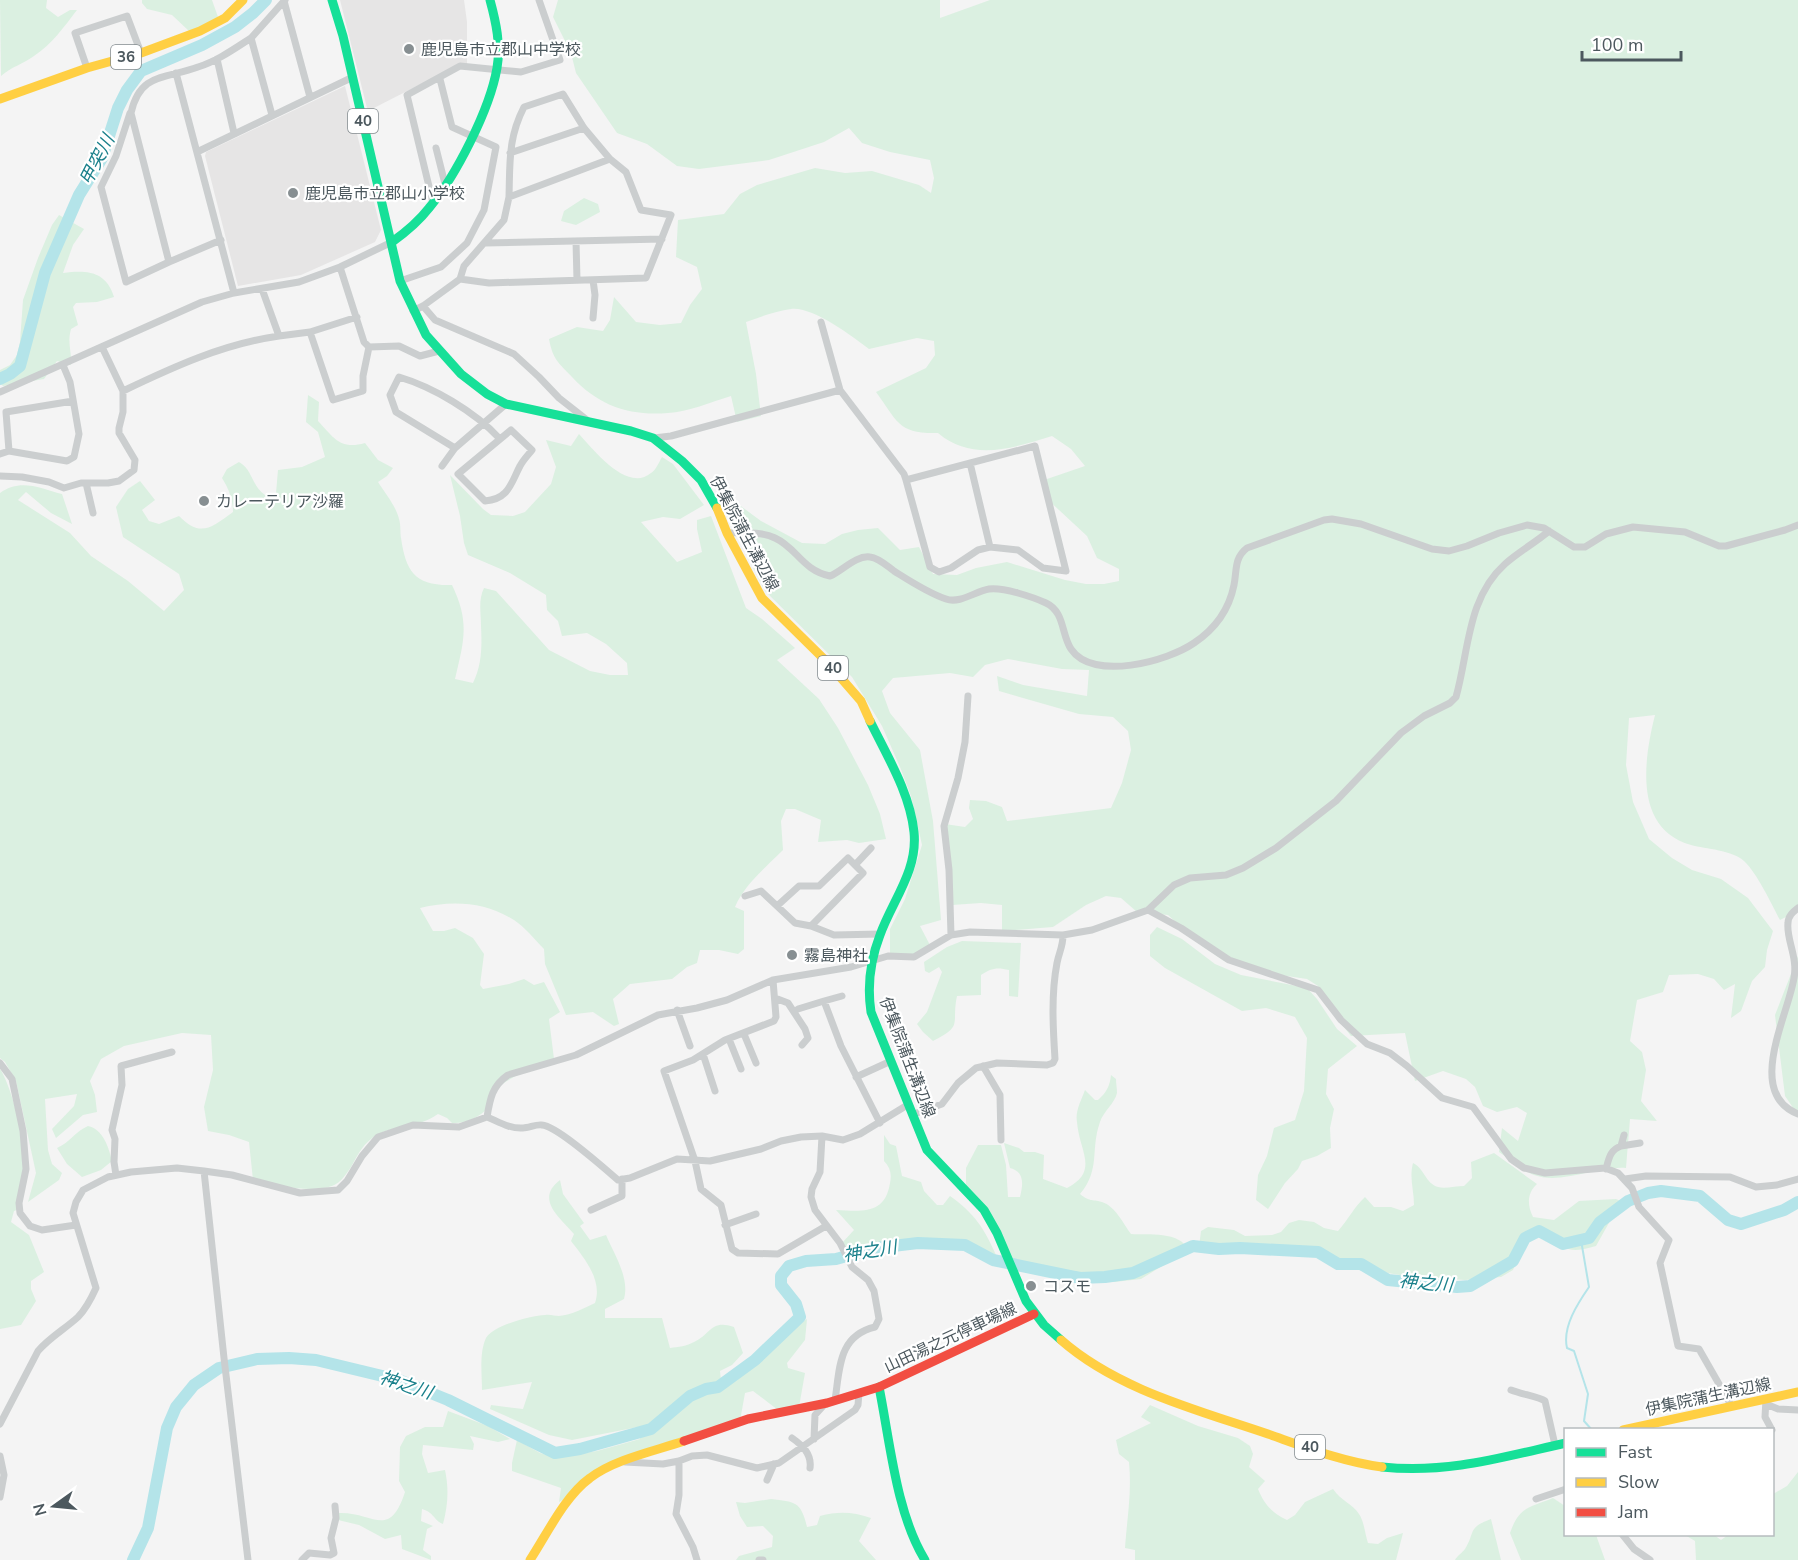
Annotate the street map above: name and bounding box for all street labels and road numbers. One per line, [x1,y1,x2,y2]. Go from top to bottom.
road number: 36 [111,45,141,69]
road number: 40 [348,109,378,133]
street label: 伊集院蒲生溝辺線 [704,472,784,595]
road number: 40 [818,656,848,680]
street label: 伊集院蒲生溝辺線 [874,994,940,1121]
street label: 山田湯之元停車場線 [881,1298,1020,1378]
street label: 伊集院蒲生溝辺線 [1643,1373,1773,1421]
road number: 40 [1295,1435,1325,1459]

